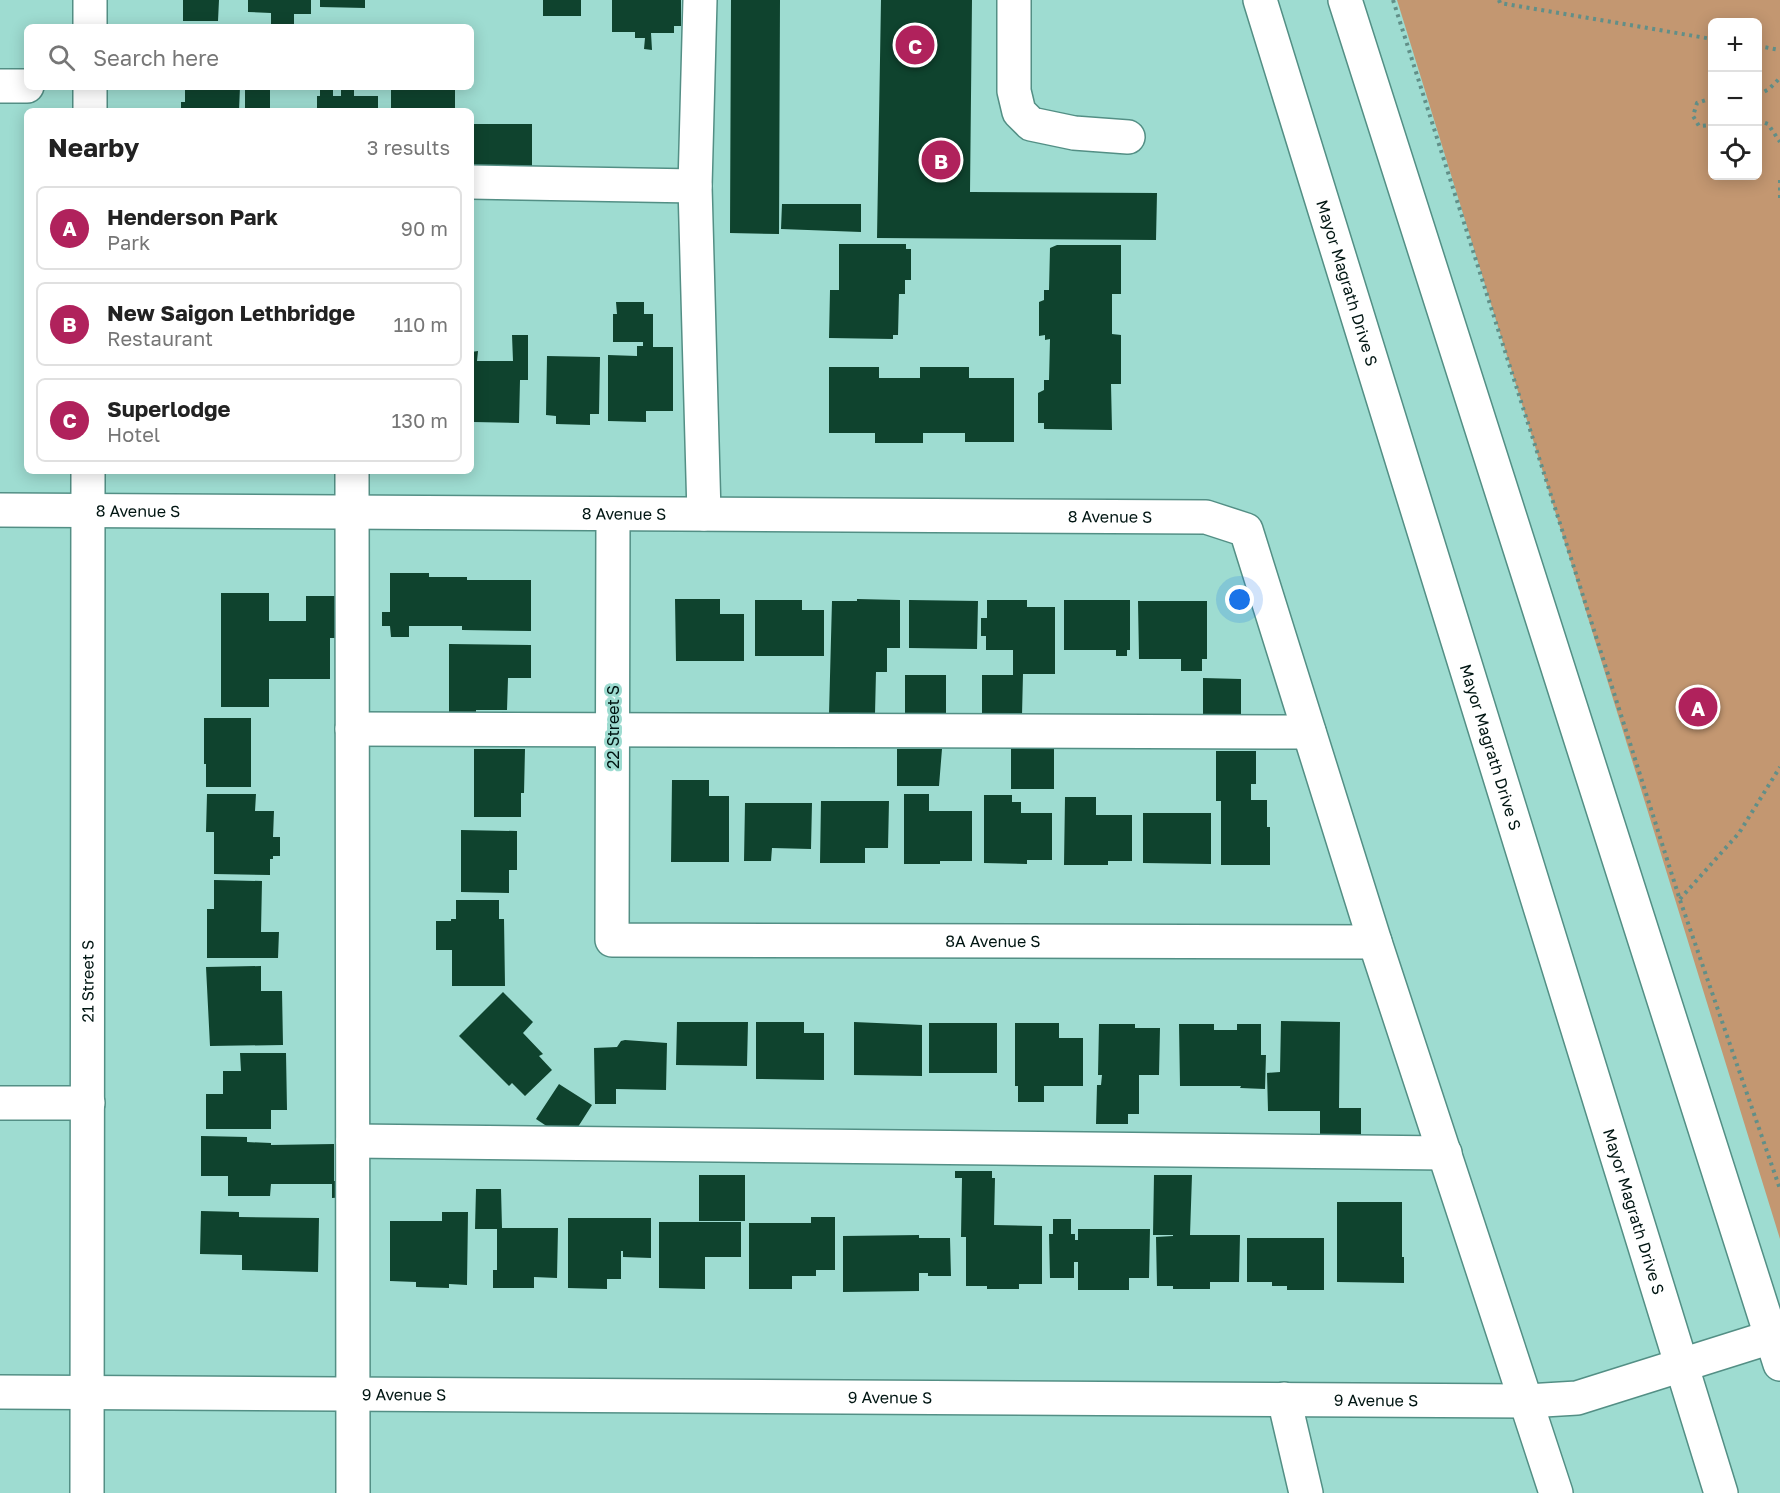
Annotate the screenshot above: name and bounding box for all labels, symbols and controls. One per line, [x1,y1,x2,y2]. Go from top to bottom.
map controls [1708,18,1762,180]
button: + [1708,18,1762,72]
pin: C [896,22,934,68]
search box [24,24,474,90]
icon: search [45,41,78,74]
text: Search here [93,44,219,71]
button: − [1708,72,1762,126]
button: locate [1708,126,1762,180]
text: Nearby [48,132,139,163]
text: 3 results [367,135,450,159]
pin: B [922,138,960,182]
street label: Mayor Magrath Drive S [1312,197,1382,368]
text: Henderson Park [107,203,278,230]
text: A [62,216,77,240]
text: 90 m [401,216,448,240]
text: Park [107,230,150,254]
text: New Saigon Lethbridge [107,299,355,326]
text: B [62,312,77,336]
text: 110 m [394,312,448,336]
text: Restaurant [107,326,213,350]
text: Superlodge [107,395,230,422]
text: C [62,408,77,432]
text: 130 m [392,408,448,432]
text: Hotel [107,422,160,446]
street label: 8 Avenue S [96,501,180,521]
street label: 8 Avenue S [582,503,666,524]
street label: 8 Avenue S [1068,506,1152,527]
your location [1225,585,1254,614]
street label: Mayor Magrath Drive S [1456,662,1526,833]
pin: A [1678,684,1718,730]
street label: 22 Street S [603,685,623,769]
street label: 8A Avenue S [945,931,1041,951]
street label: 21 Street S [77,940,98,1022]
street label: Mayor Magrath Drive S [1599,1126,1669,1297]
street label: 9 Avenue S [362,1384,446,1405]
street label: 9 Avenue S [848,1387,932,1407]
street label: 9 Avenue S [1334,1390,1418,1410]

